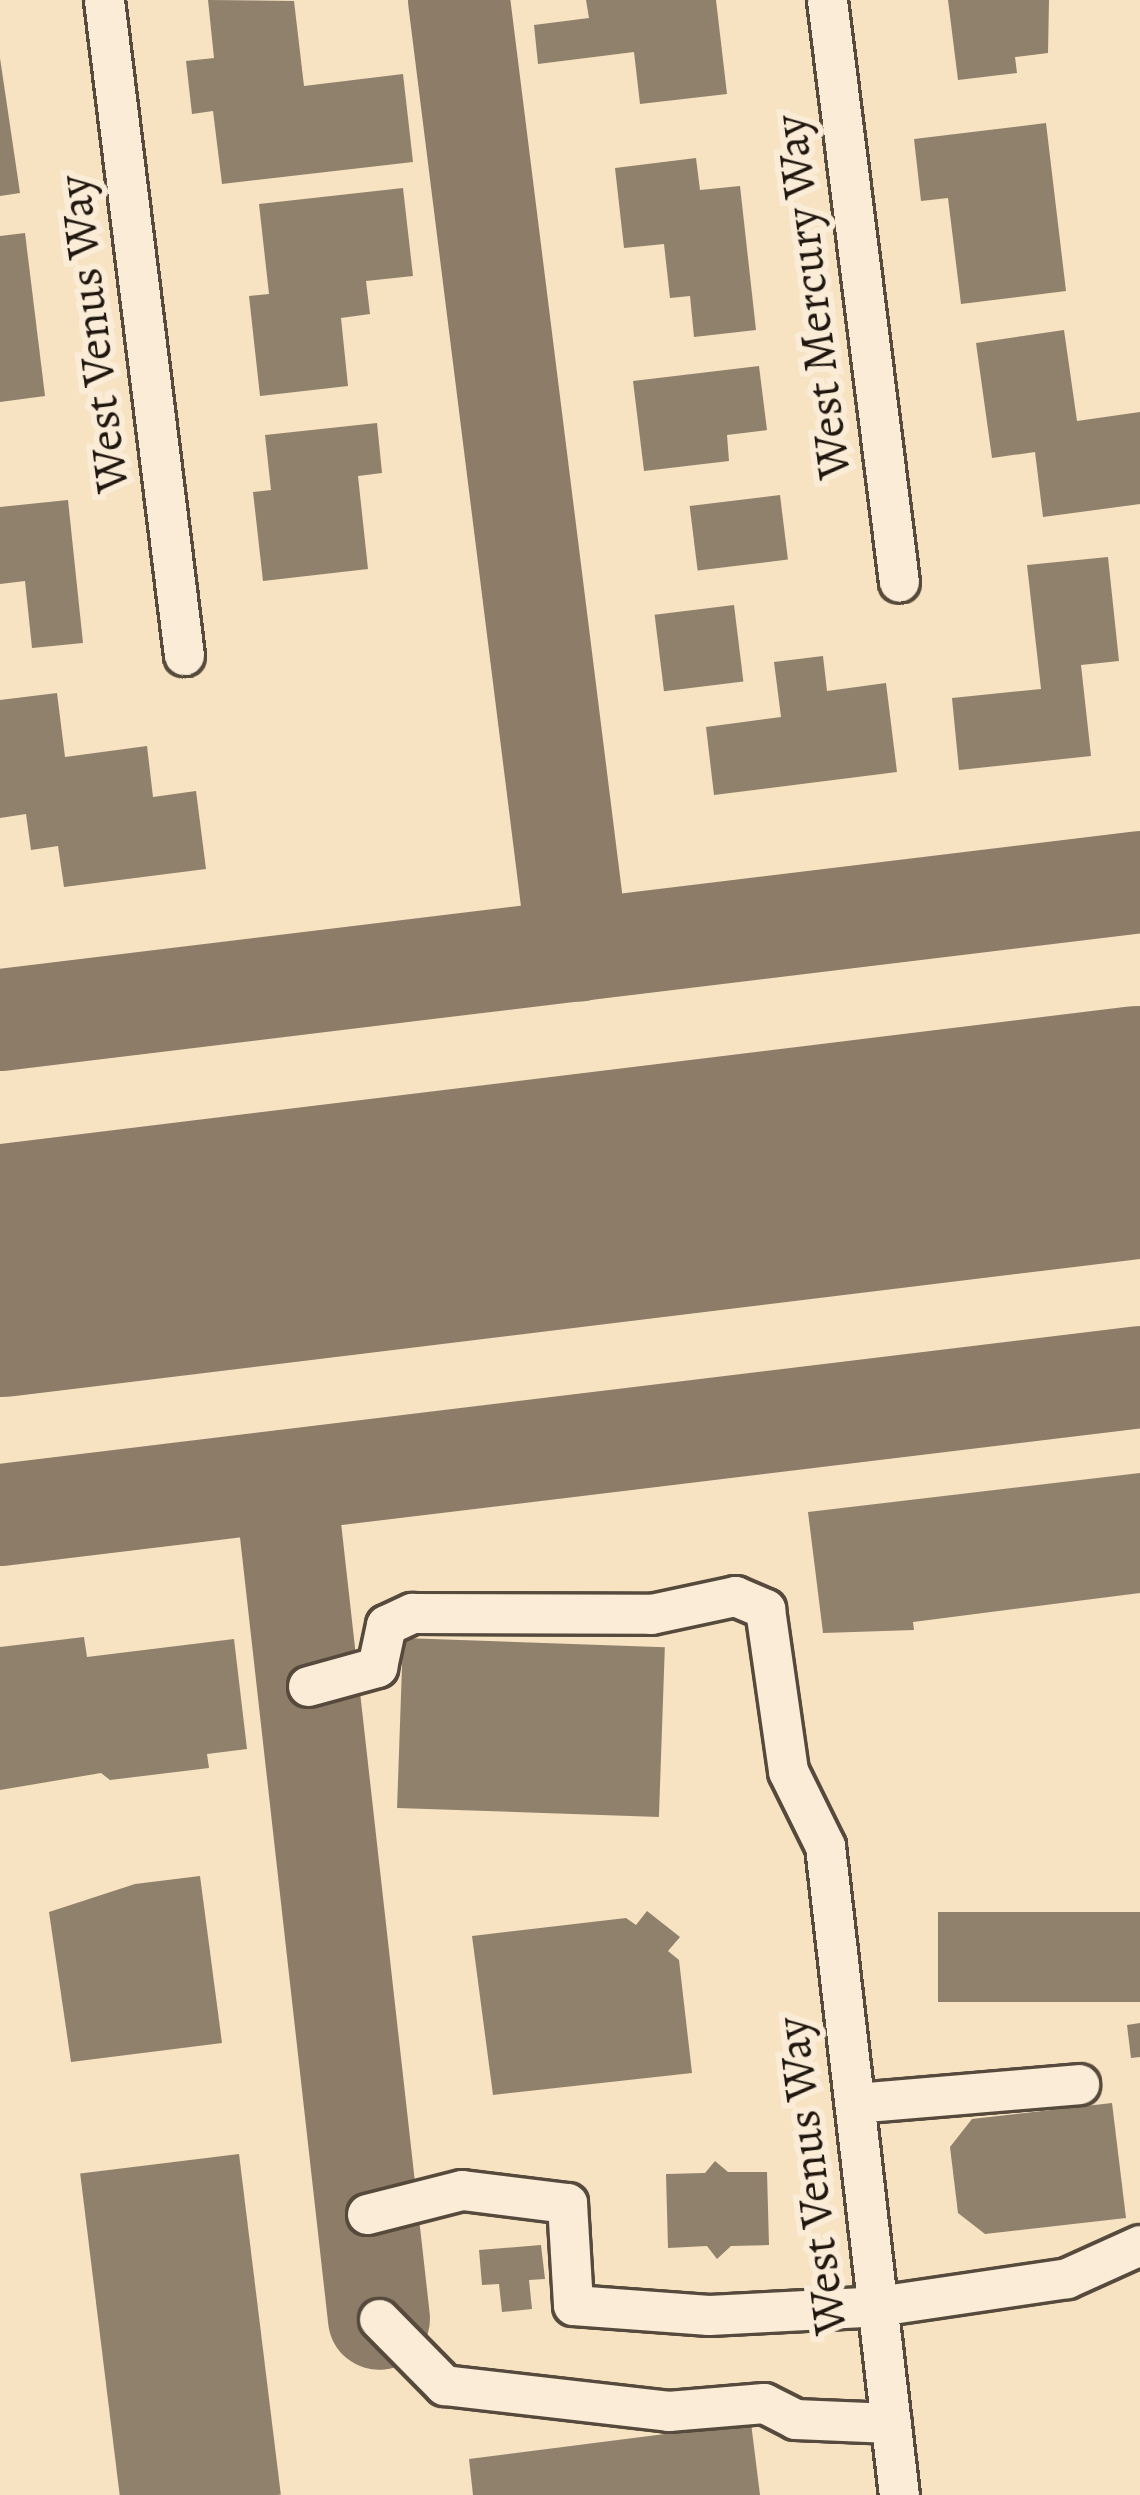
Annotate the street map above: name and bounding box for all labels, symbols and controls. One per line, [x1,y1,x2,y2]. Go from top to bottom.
street label: West Mercury Way [761,112,863,482]
street label: West Venus Way [45,172,141,496]
street label: West Venus Way [763,2014,859,2338]

